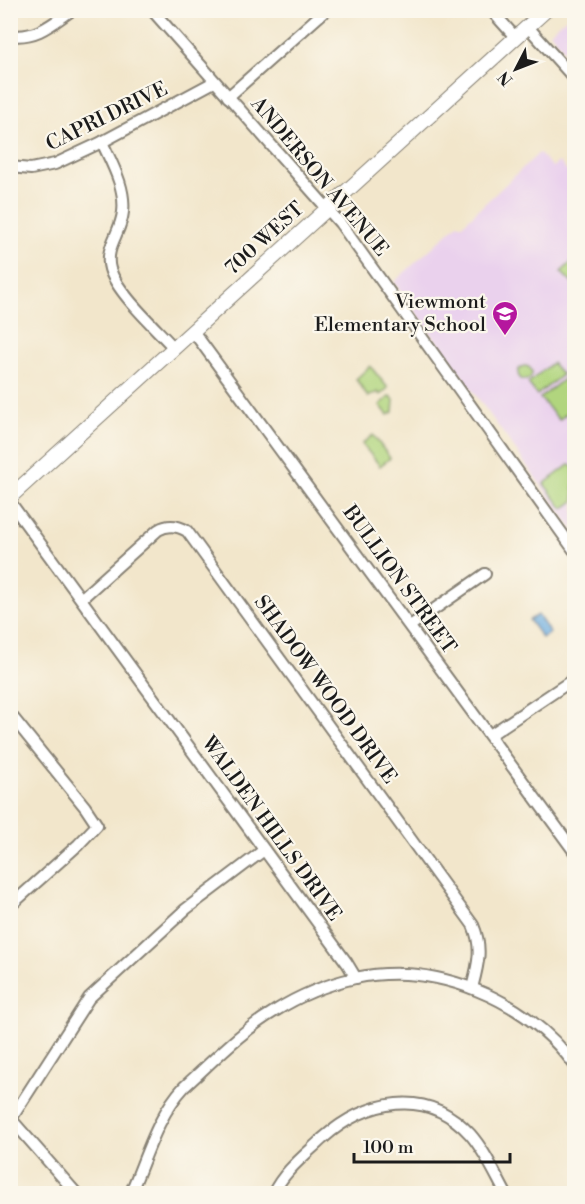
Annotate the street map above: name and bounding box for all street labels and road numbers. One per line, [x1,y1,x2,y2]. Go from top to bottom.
street label: CAPRI DRIVE [42,77,172,157]
street label: ANDERSON AVENUE [244,91,393,262]
street label: 700 WEST [220,197,310,281]
street label: BULLION STREET [336,500,461,659]
street label: SHADOW WOOD DRIVE [248,591,402,789]
street label: WALDEN HILLS DRIVE [195,731,346,926]

